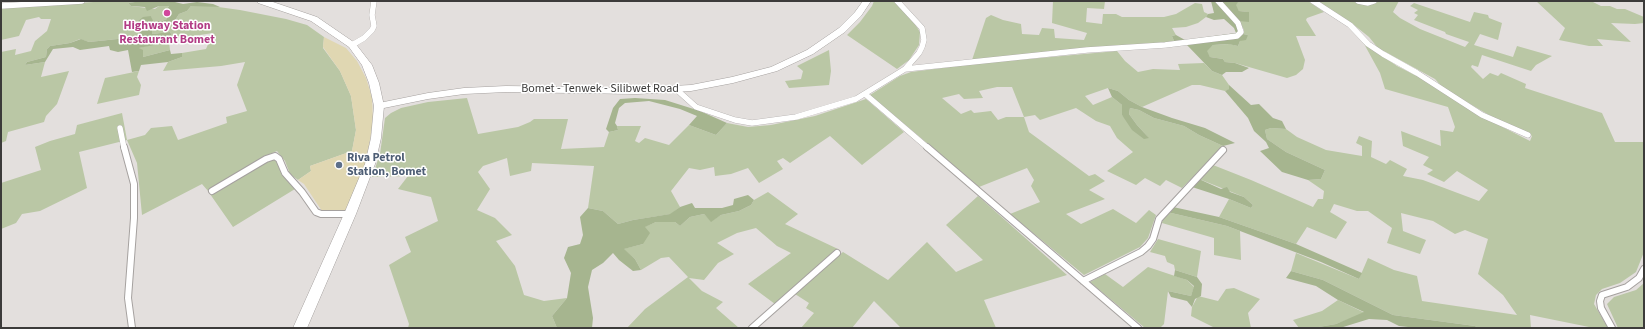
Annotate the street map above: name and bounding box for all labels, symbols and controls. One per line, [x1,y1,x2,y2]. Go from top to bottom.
marker: Highway Station Restaurant Bomet [162,8,172,18]
place label: Highway Station Restaurant Bomet [119,19,215,47]
street label: Bomet - Tenwek - Silibwet Road [521,82,679,96]
place label: Riva Petrol Station, Bomet [347,151,426,179]
marker: Riva Petrol Station, Bomet [334,160,344,170]

